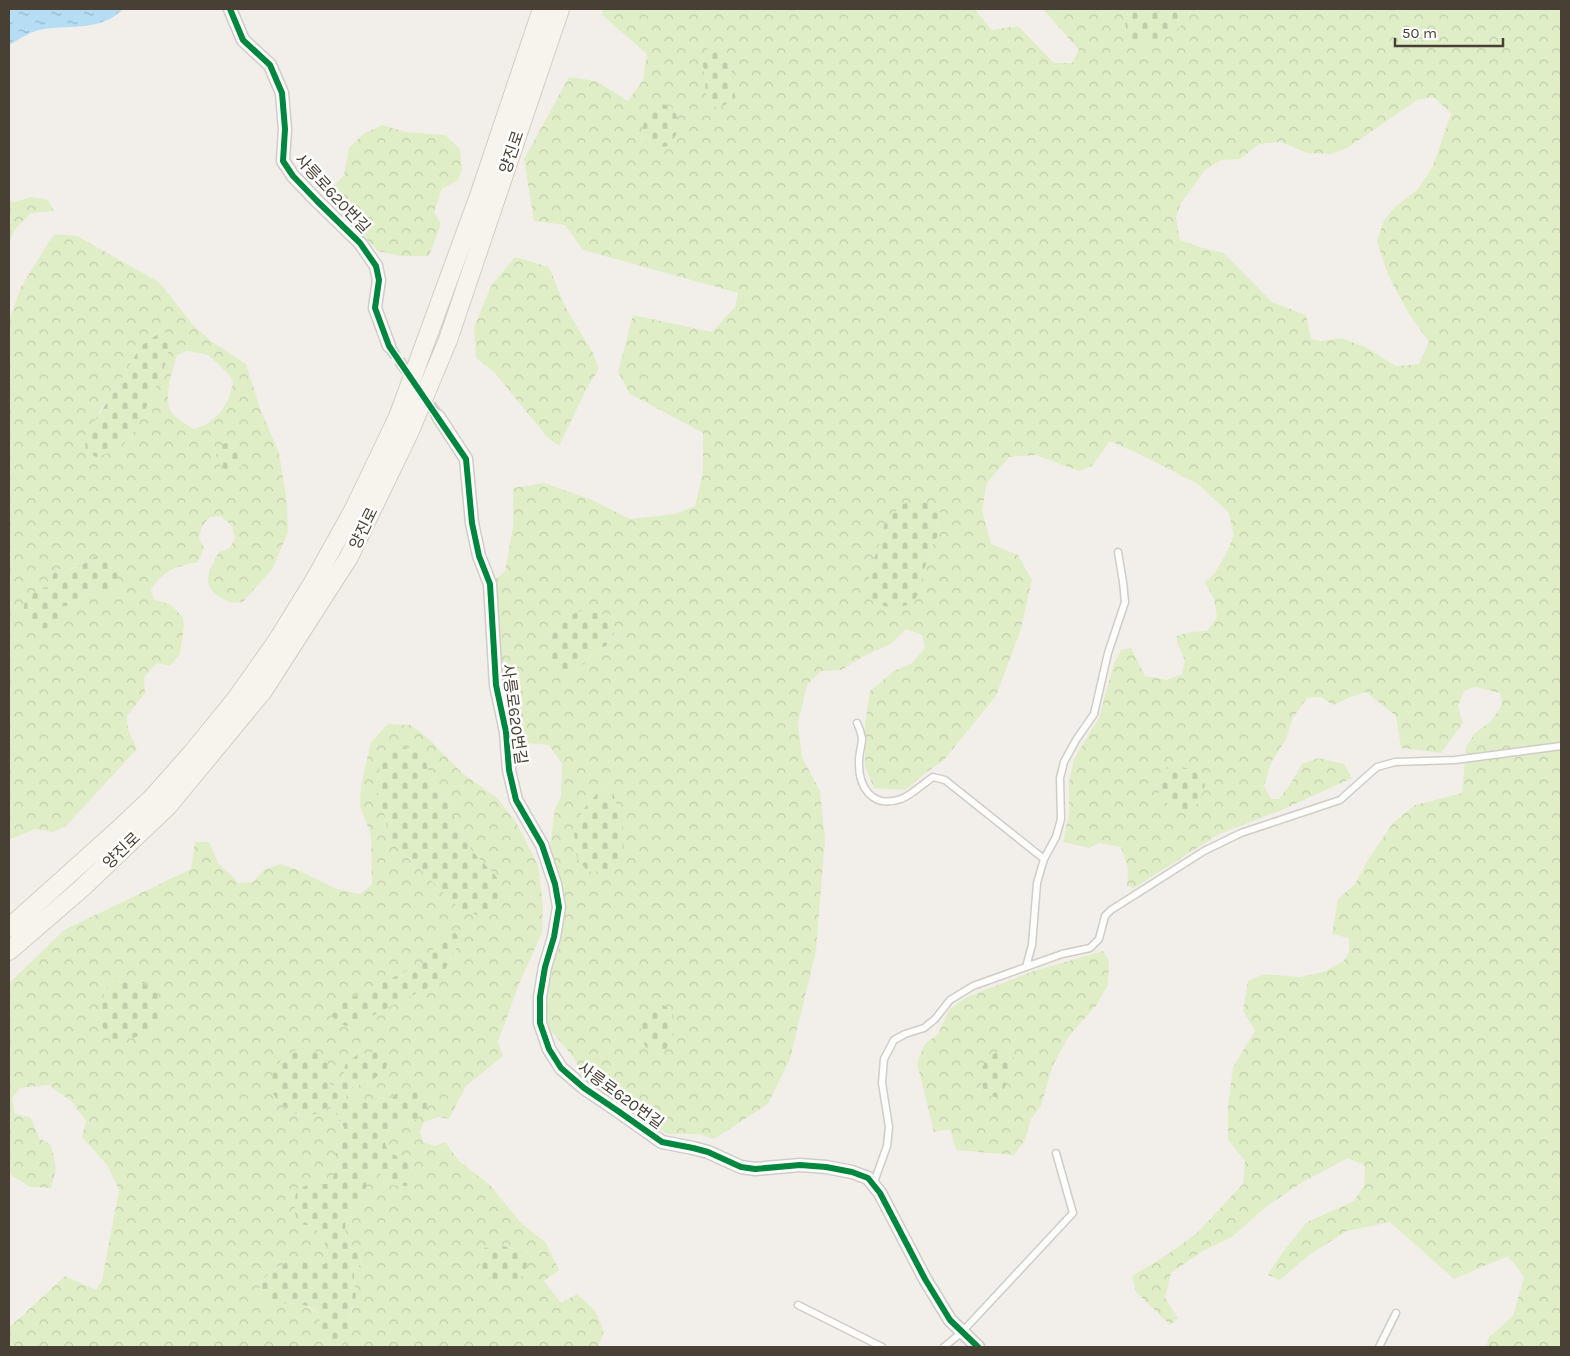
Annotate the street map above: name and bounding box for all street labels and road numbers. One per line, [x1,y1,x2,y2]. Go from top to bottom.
street label: 양진로 [495,128,528,176]
street label: 사릉로620번길 [291,150,374,237]
street label: 양진로 [345,504,382,552]
street label: 사릉로620번길 [498,662,531,766]
street label: 양진로 [99,828,144,873]
street label: 사릉로620번길 [574,1058,667,1133]

